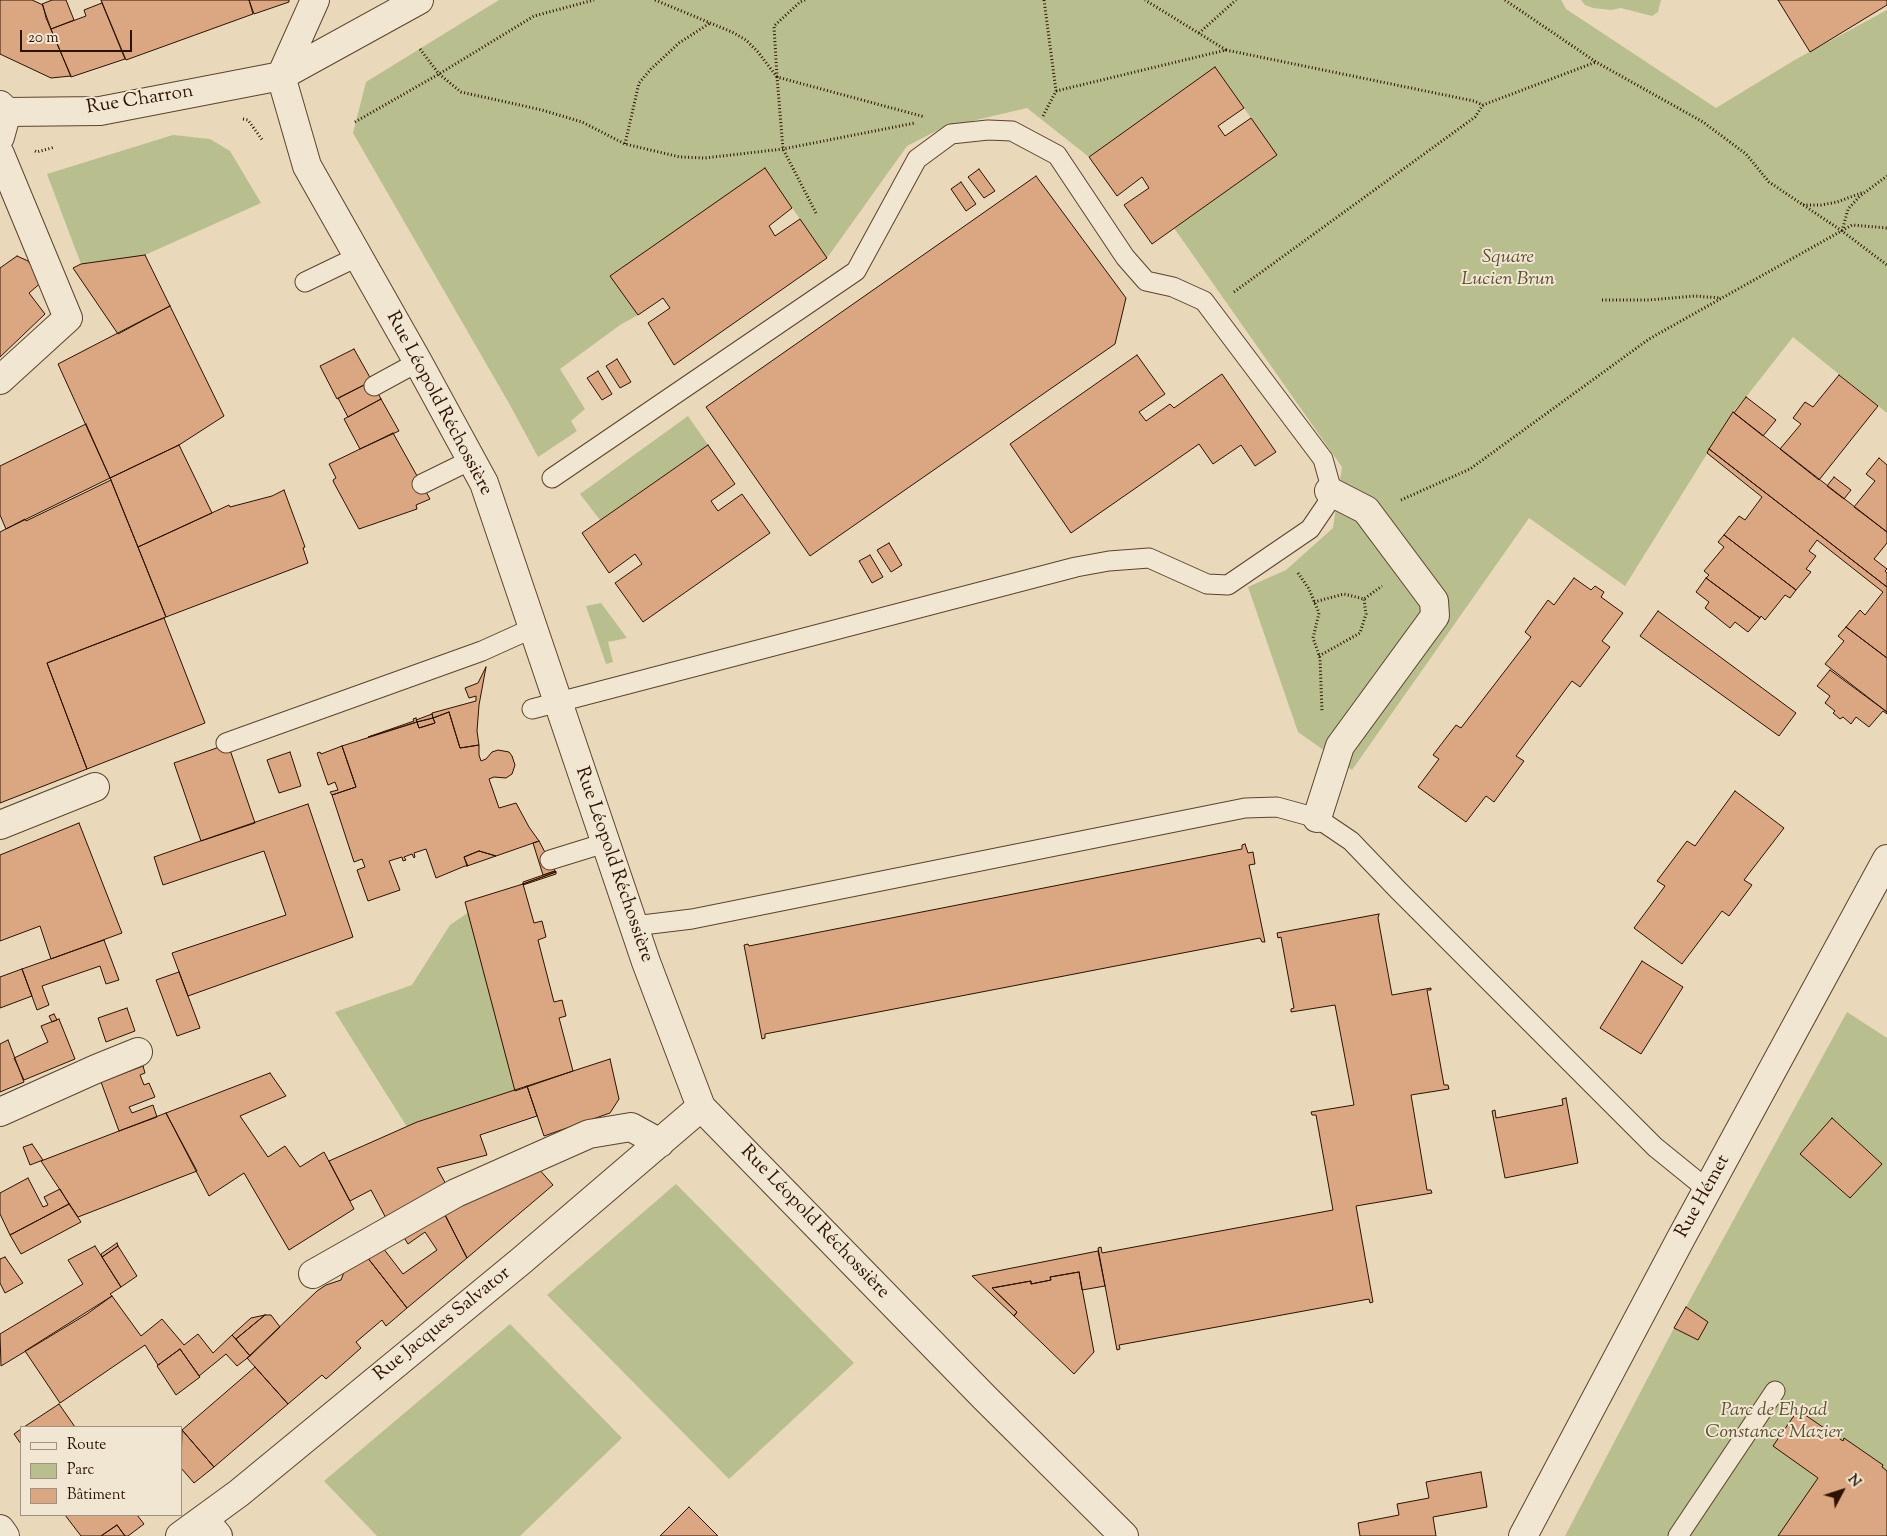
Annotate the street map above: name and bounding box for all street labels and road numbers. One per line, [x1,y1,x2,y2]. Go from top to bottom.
street label: Rue Charron [85,81,195,121]
street label: Rue Léopold Réchossière [380,308,496,500]
street label: Rue Léopold Réchossière [569,764,657,966]
street label: Rue Léopold Réchossière [735,1141,893,1305]
street label: Rue Hémet [1672,1151,1736,1243]
street label: Rue Jacques Salvator [370,1263,516,1387]

